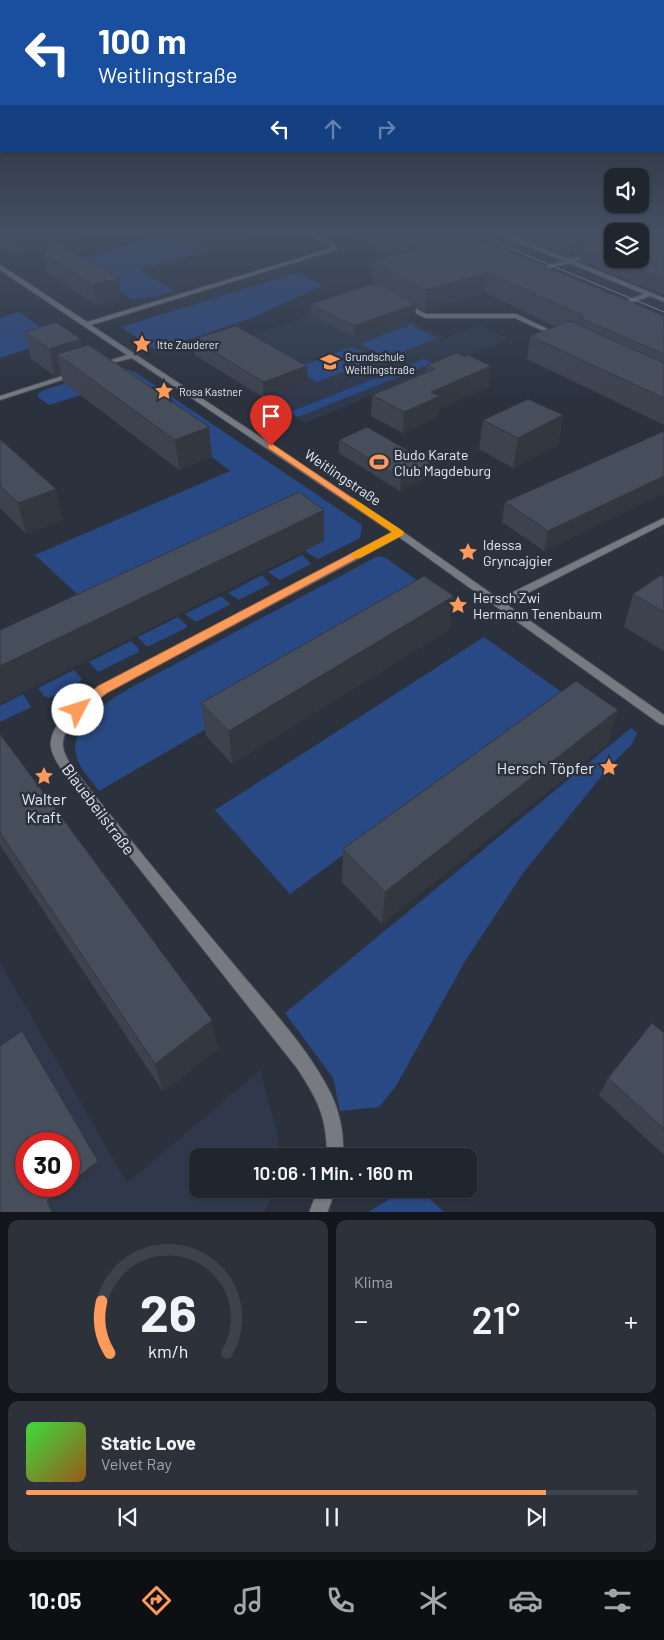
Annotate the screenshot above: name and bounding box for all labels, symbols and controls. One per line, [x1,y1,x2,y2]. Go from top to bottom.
text: 100 m [98,19,187,61]
icon: left [15,20,80,85]
text: Weitlingstraße [98,61,237,87]
icon: left [266,115,294,143]
icon: ahead [319,115,347,143]
icon: right [372,115,400,143]
map controls [604,168,649,268]
button: sound [604,168,649,213]
button: layers [604,223,649,268]
place icon: ltte Zauderer [131,333,153,355]
place label: ltte Zauderer [157,338,219,351]
place label: Grundschule Weitlingstraße [345,350,415,376]
school or university icon: Grundschule Weitlingstraße [319,351,341,373]
place icon: Rosa Kastner [153,380,175,402]
place label: Rosa Kastner [179,385,242,398]
pin [250,395,292,446]
icon: arrive [257,402,285,430]
street label: Weitlingstraße [301,445,385,509]
place label: Budo Karate Club Magdeburg [394,446,491,479]
sports icon: Budo Karate Club Magdeburg [368,451,390,473]
place label: ldessa Gryncajgier [483,536,552,569]
place icon: ldessa Gryncajgier [457,541,479,563]
place label: Hersch Zwi Hermann Tenenbaum [473,589,602,622]
place icon: Hersch Zwi Hermann Tenenbaum [447,594,469,616]
position arrow [51,683,103,735]
place icon: Hersch Töpfer [598,756,620,778]
place label: Hersch Töpfer [497,758,594,777]
street label: Blauebeilstraße [59,760,139,858]
place icon: Walter Kraft [33,765,55,787]
place label: Walter Kraft [21,789,67,826]
speed limit sign: 30 [15,1132,80,1197]
text: 10:06 · 1 Min. · 160 m [253,1161,413,1184]
text: Klima [354,1272,393,1291]
text: 26 [139,1280,197,1342]
text: 21° [472,1296,520,1342]
text: − [354,1303,368,1337]
text: + [624,1303,638,1337]
text: km/h [148,1340,188,1362]
text: Static Love [101,1431,196,1454]
text: Velvet Ray [101,1454,172,1473]
icon: previous [114,1503,142,1531]
icon: pause [318,1503,346,1531]
icon: next [522,1503,550,1531]
icon: directions [139,1583,174,1618]
icon: music [231,1583,266,1618]
icon: phone [323,1583,358,1618]
icon: climate [416,1583,451,1618]
icon: car [508,1583,543,1618]
icon: filters [600,1583,635,1618]
text: 10:05 [29,1587,81,1613]

